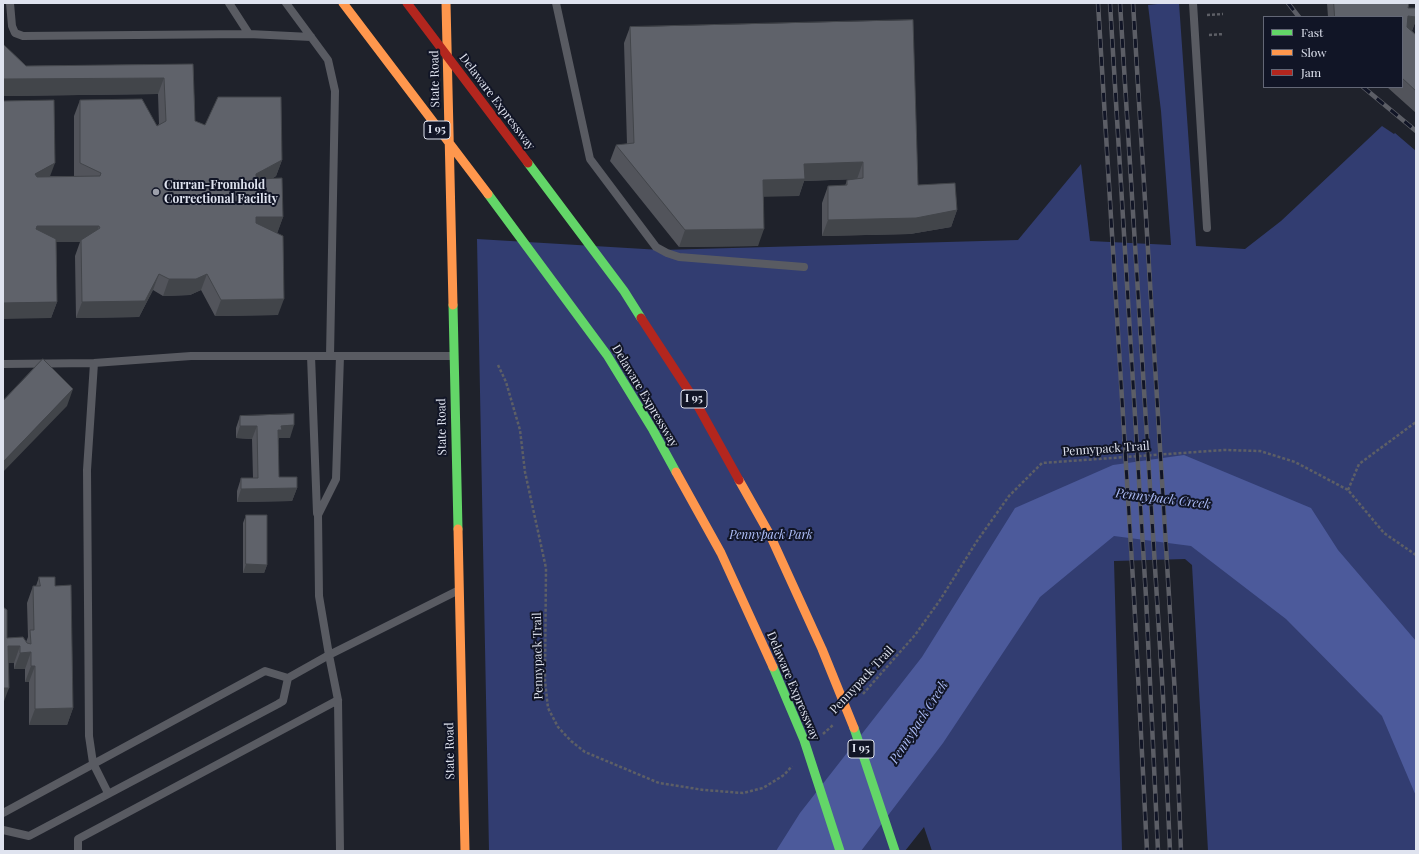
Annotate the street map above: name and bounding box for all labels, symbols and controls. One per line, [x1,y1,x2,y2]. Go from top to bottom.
legend [1263,16,1403,88]
text: Fast [1301,24,1323,40]
text: Slow [1301,44,1327,60]
street label: State Road [427,50,443,108]
street label: Delaware Expressway [456,51,538,153]
text: Jam [1301,64,1321,80]
road number: I 95 [424,121,450,139]
place label: Curran-Fromhold Correctional Facility [164,178,278,206]
marker: Curran-Fromhold Correctional Facility [151,187,161,197]
street label: Delaware Expressway [609,342,681,450]
road number: I 95 [681,390,707,408]
street label: State Road [434,398,450,456]
street label: Pennypack Trail [1062,439,1150,459]
water label: Pennypack Creek [1114,485,1212,513]
park label: Pennypack Park [729,528,813,542]
street label: Pennypack Trail [530,612,546,700]
street label: Delaware Expressway [764,629,822,743]
street label: Pennypack Trail [827,643,897,717]
water label: Pennypack Creek [886,678,952,766]
street label: State Road [442,722,458,780]
road number: I 95 [848,740,874,758]

